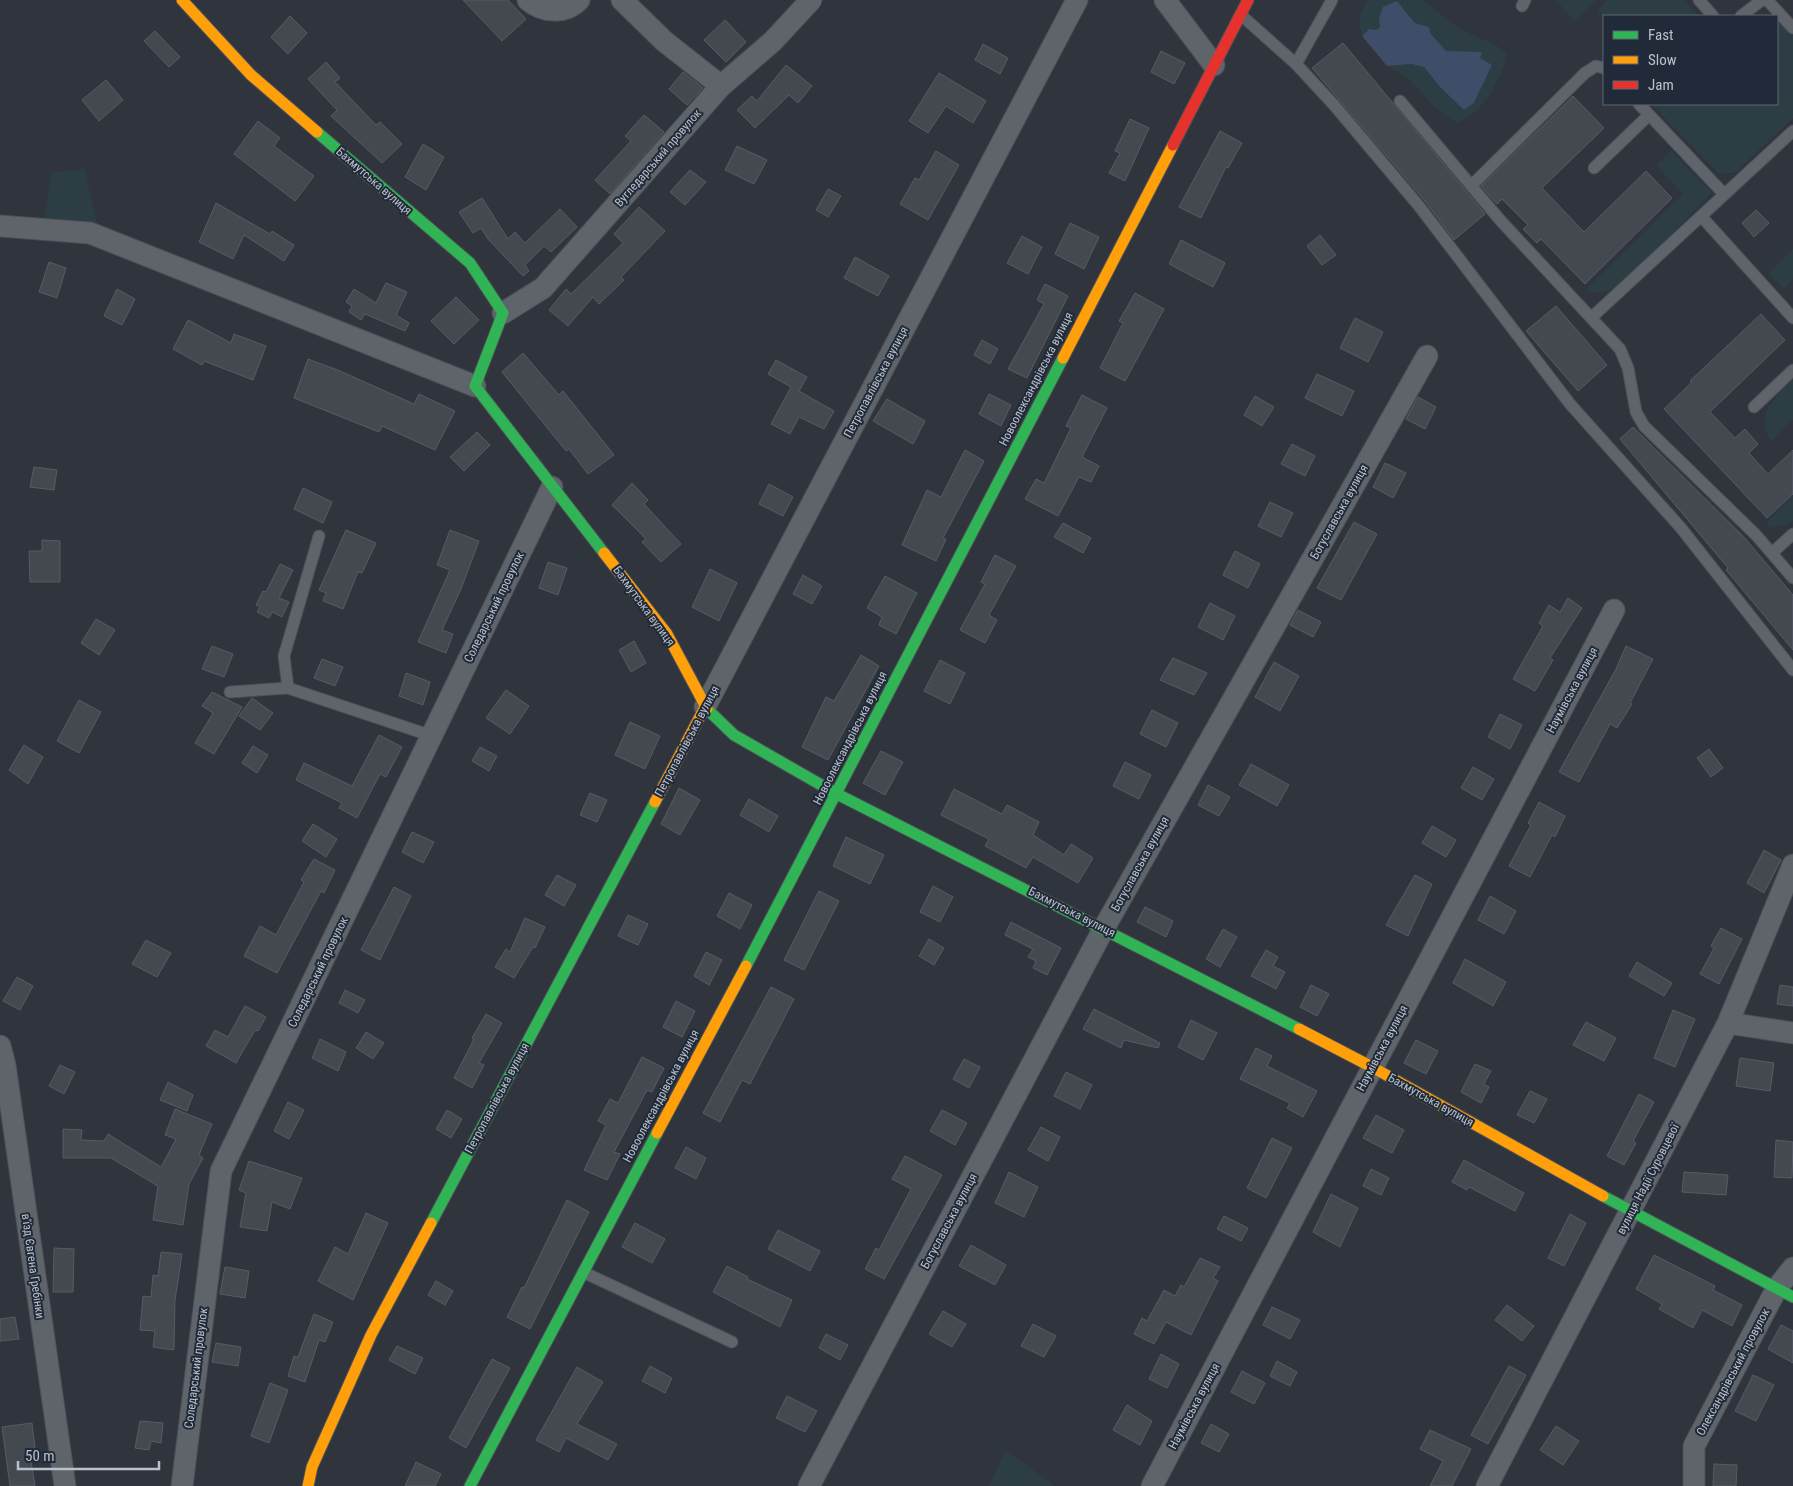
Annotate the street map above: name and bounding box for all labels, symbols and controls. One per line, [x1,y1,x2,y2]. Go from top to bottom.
legend [1603,15,1778,105]
text: Fast [1648,26,1673,44]
text: Slow [1648,51,1677,69]
text: Jam [1648,76,1674,94]
street label: Вугледарський провулок [612,106,704,210]
street label: Бахмутська вулиця [333,144,415,218]
street label: Новоолександрівська вулиця [996,310,1076,448]
street label: Петропавлівська вулиця [841,324,911,440]
street label: Богуславська вулиця [1307,462,1371,562]
street label: Соледарський провулок [461,549,527,665]
street label: Бахмутська вулиця [610,563,678,649]
street label: Наумівська вулиця [1543,645,1601,735]
street label: Новоолександрівська вулиця [810,669,890,807]
street label: Петропавлівська вулиця [652,683,722,799]
street label: Богуславська вулиця [1108,814,1172,914]
street label: Бахмутська вулиця [1026,884,1118,940]
street label: Соледарський провулок [285,914,351,1030]
street label: Наумівська вулиця [1353,1003,1411,1093]
street label: Новоолександрівська вулиця [620,1027,702,1165]
street label: Петропавлівська вулиця [462,1040,532,1156]
street label: Бахмутська вулиця [1386,1071,1476,1129]
street label: вулиця Надії Суровцевої [1614,1120,1683,1237]
street label: Богуславська вулиця [918,1171,980,1271]
street label: в'їзд Євгена Гребінки [19,1213,47,1319]
street label: Олександрівський провулок [1694,1306,1773,1438]
street label: Соледарський провулок [182,1307,210,1429]
street label: Наумівська вулиця [1165,1361,1223,1451]
scale bar [18,1438,159,1470]
text: 50 m [25,1447,55,1465]

